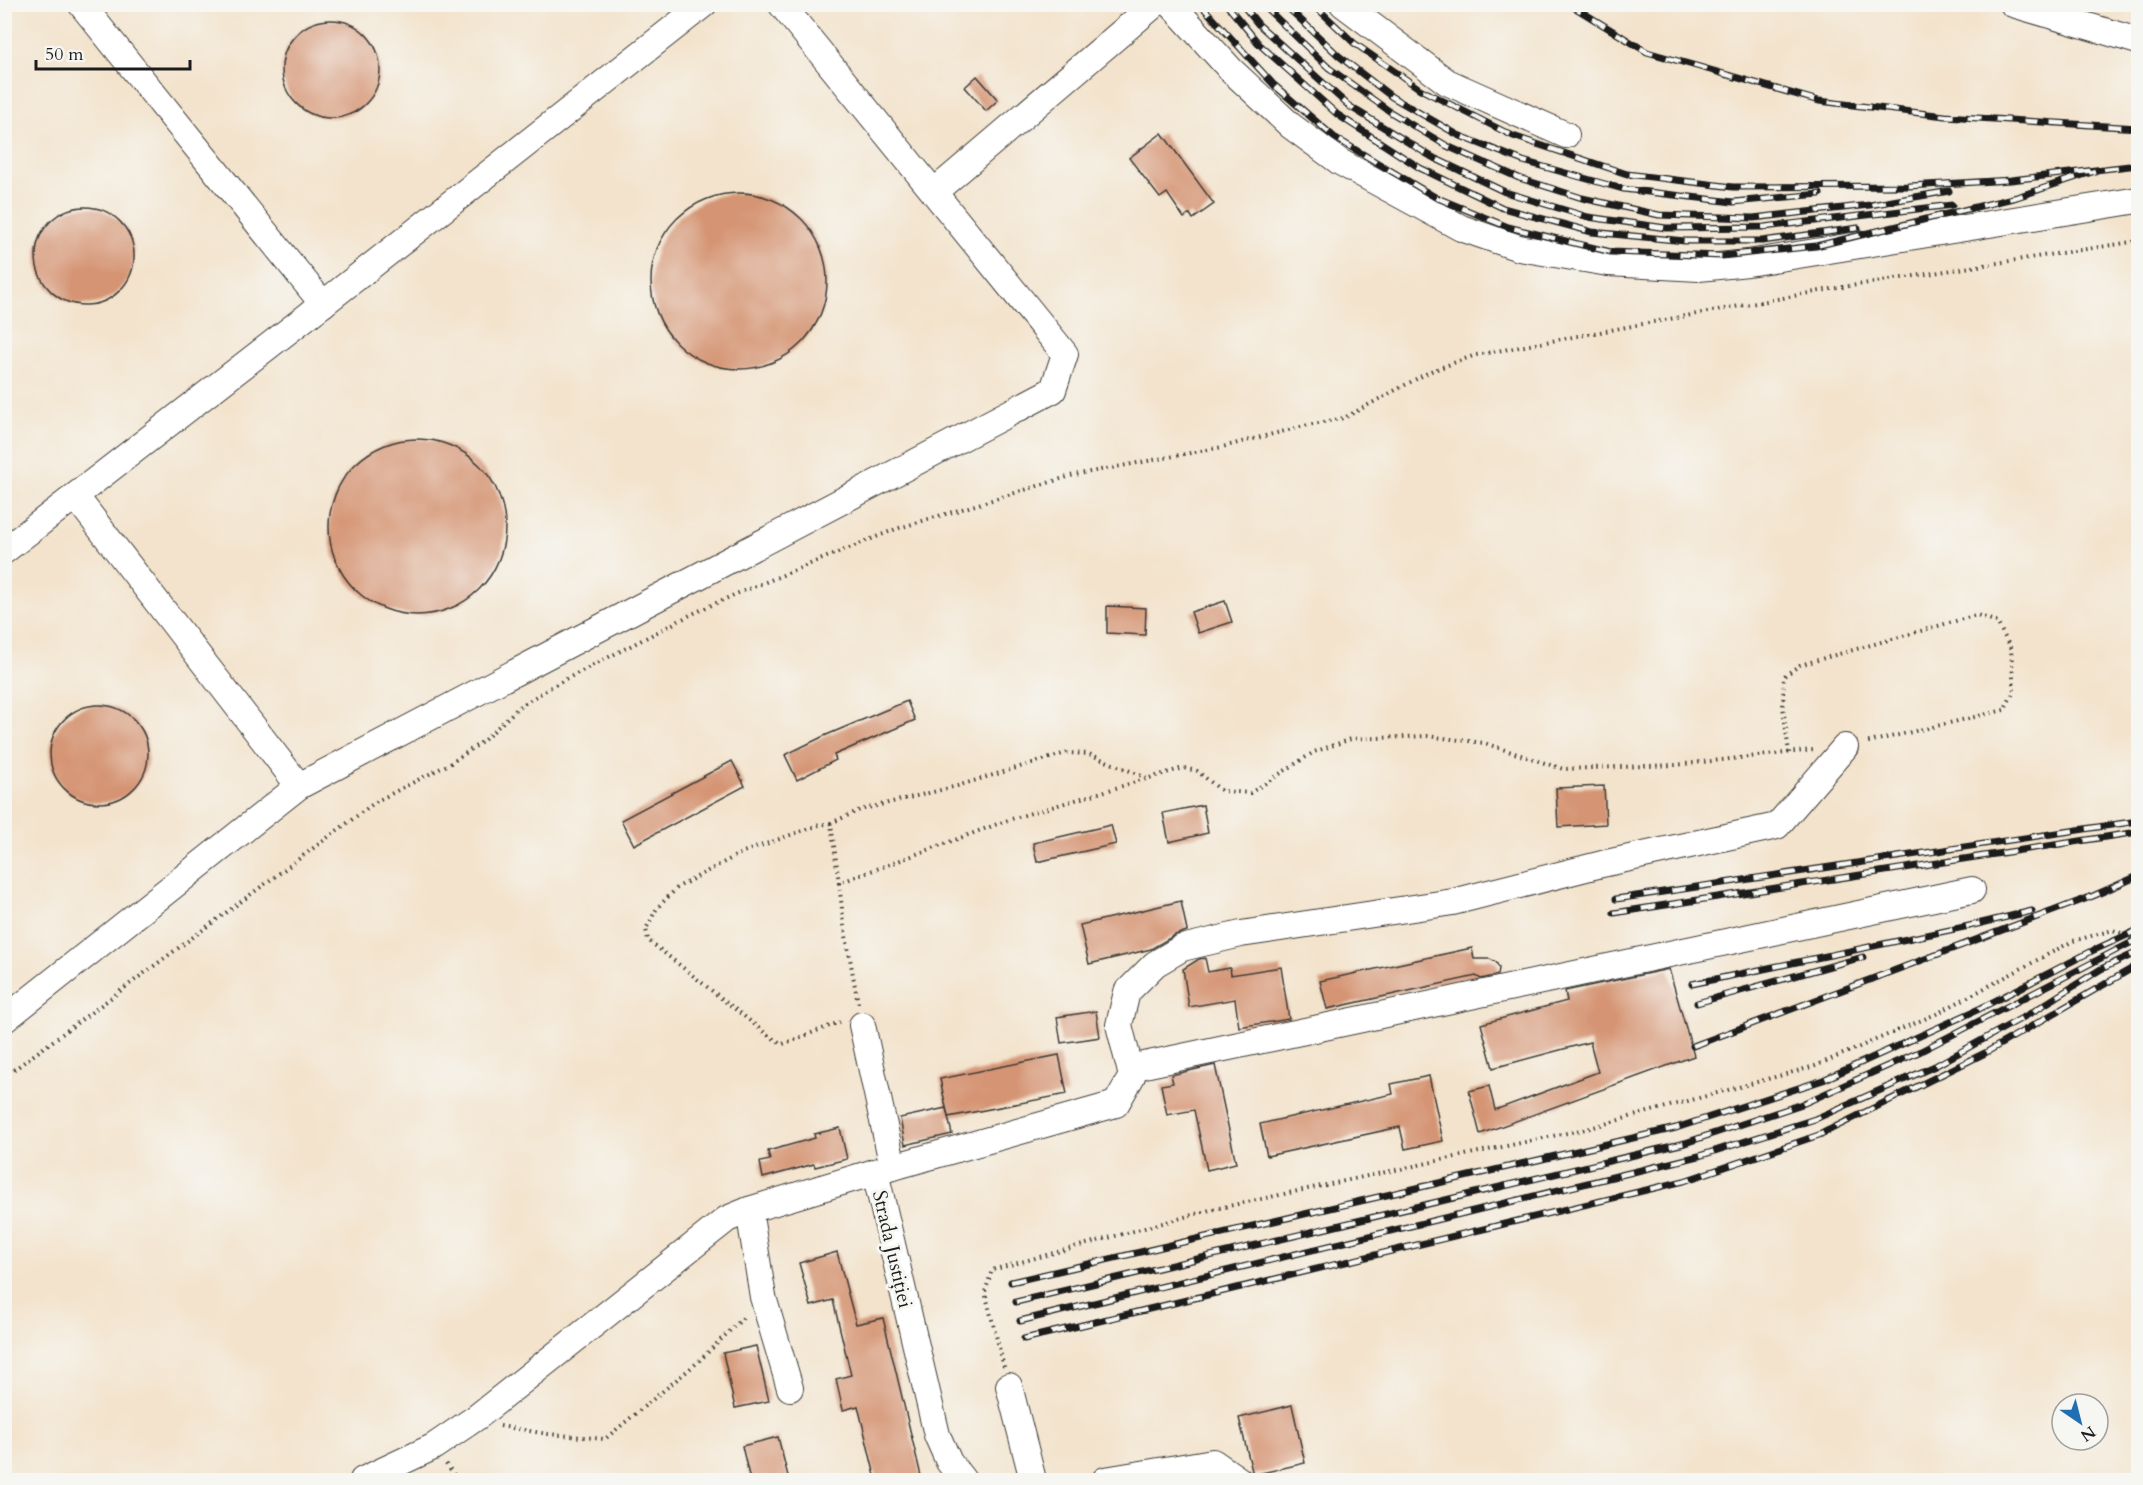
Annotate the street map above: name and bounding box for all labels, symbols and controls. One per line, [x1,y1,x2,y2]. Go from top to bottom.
scale bar [36,33,190,71]
text: 50 m [45,42,84,67]
street label: Strada Justiției [866,1188,919,1311]
north arrow [2050,1392,2110,1452]
text: N [2076,1420,2100,1447]

